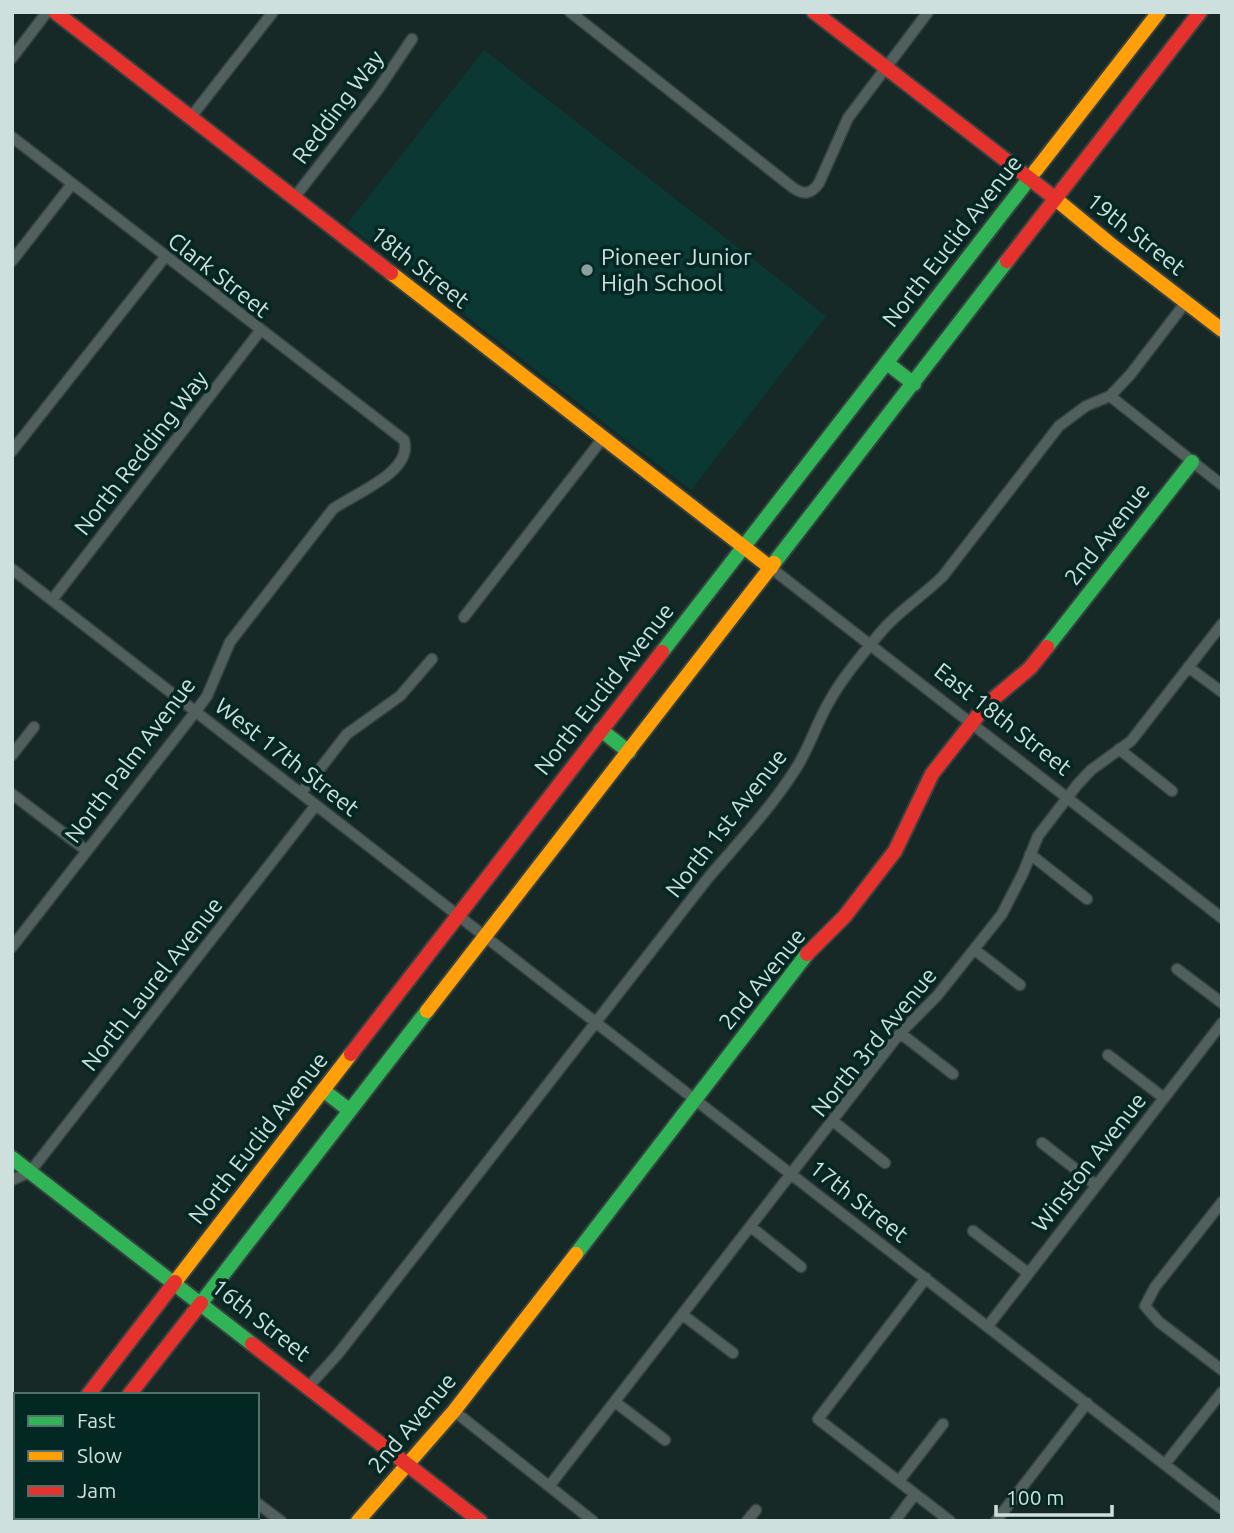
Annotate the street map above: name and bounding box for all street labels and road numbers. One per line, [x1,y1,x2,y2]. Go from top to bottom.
street label: Redding Way [287,45,388,168]
street label: North Euclid Avenue [877,150,1026,331]
street label: 19th Street [1082,188,1190,280]
street label: 18th Street [366,221,474,313]
street label: Clark Street [164,227,275,322]
street label: North Redding Way [69,366,212,540]
street label: 2nd Avenue [1059,478,1154,590]
street label: North Euclid Avenue [529,598,678,779]
street label: East 18th Street [930,657,1077,780]
street label: North Palm Avenue [59,672,200,847]
street label: West 17th Street [210,693,364,820]
street label: North 1st Avenue [660,744,791,902]
street label: North Laurel Avenue [76,892,227,1075]
street label: 2nd Avenue [713,923,810,1034]
street label: North 3rd Avenue [806,962,941,1121]
street label: North Euclid Avenue [183,1047,332,1228]
street label: Winston Avenue [1027,1087,1150,1236]
street label: 17th Street [805,1155,913,1247]
street label: 16th Street [207,1274,315,1366]
street label: 2nd Avenue [363,1368,461,1478]

